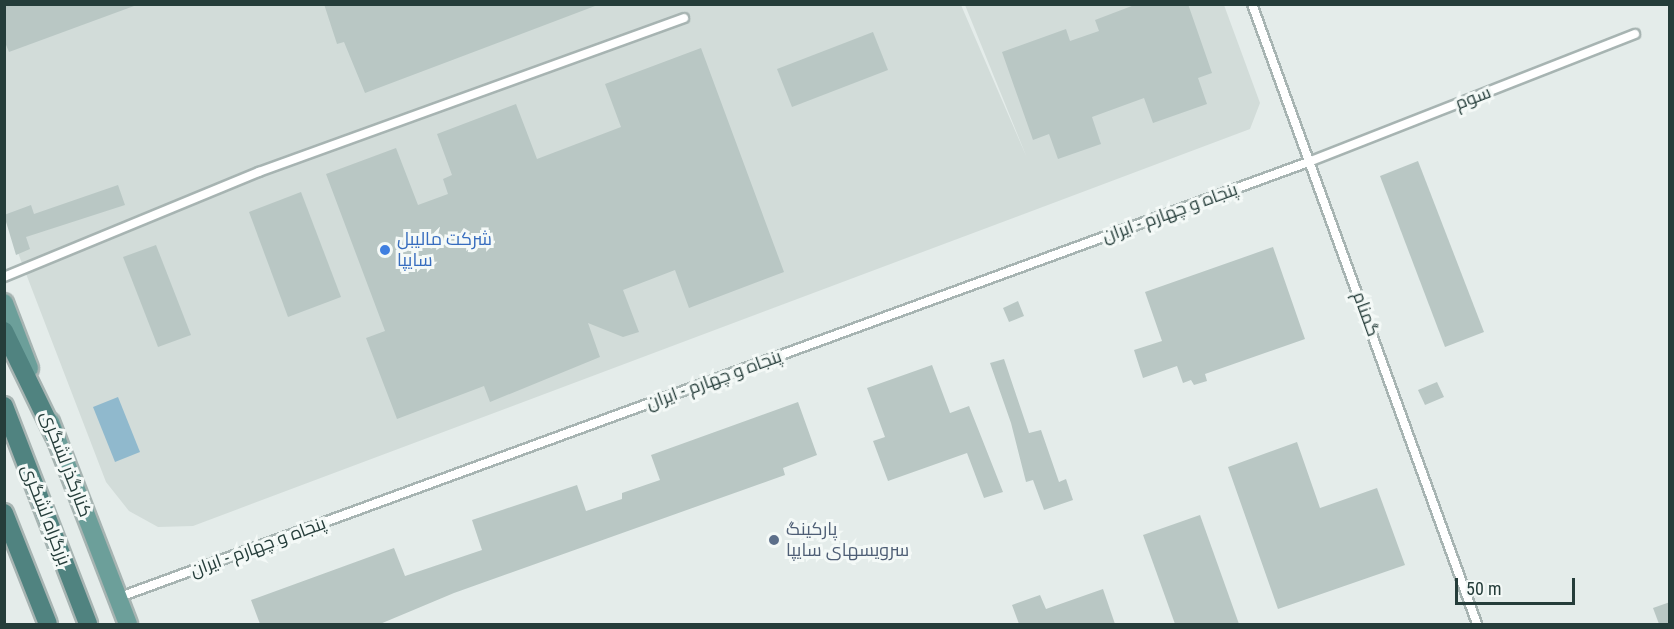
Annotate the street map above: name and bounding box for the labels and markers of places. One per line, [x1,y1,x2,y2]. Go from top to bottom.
place label: شرکت مالیبل سایپا [397,229,492,272]
marker: شرکت مالیبل سایپا [378,243,392,257]
place label: پارکینگ سرویسهای سایپا [786,519,909,562]
marker: پارکینگ سرویسهای سایپا [767,533,781,547]

